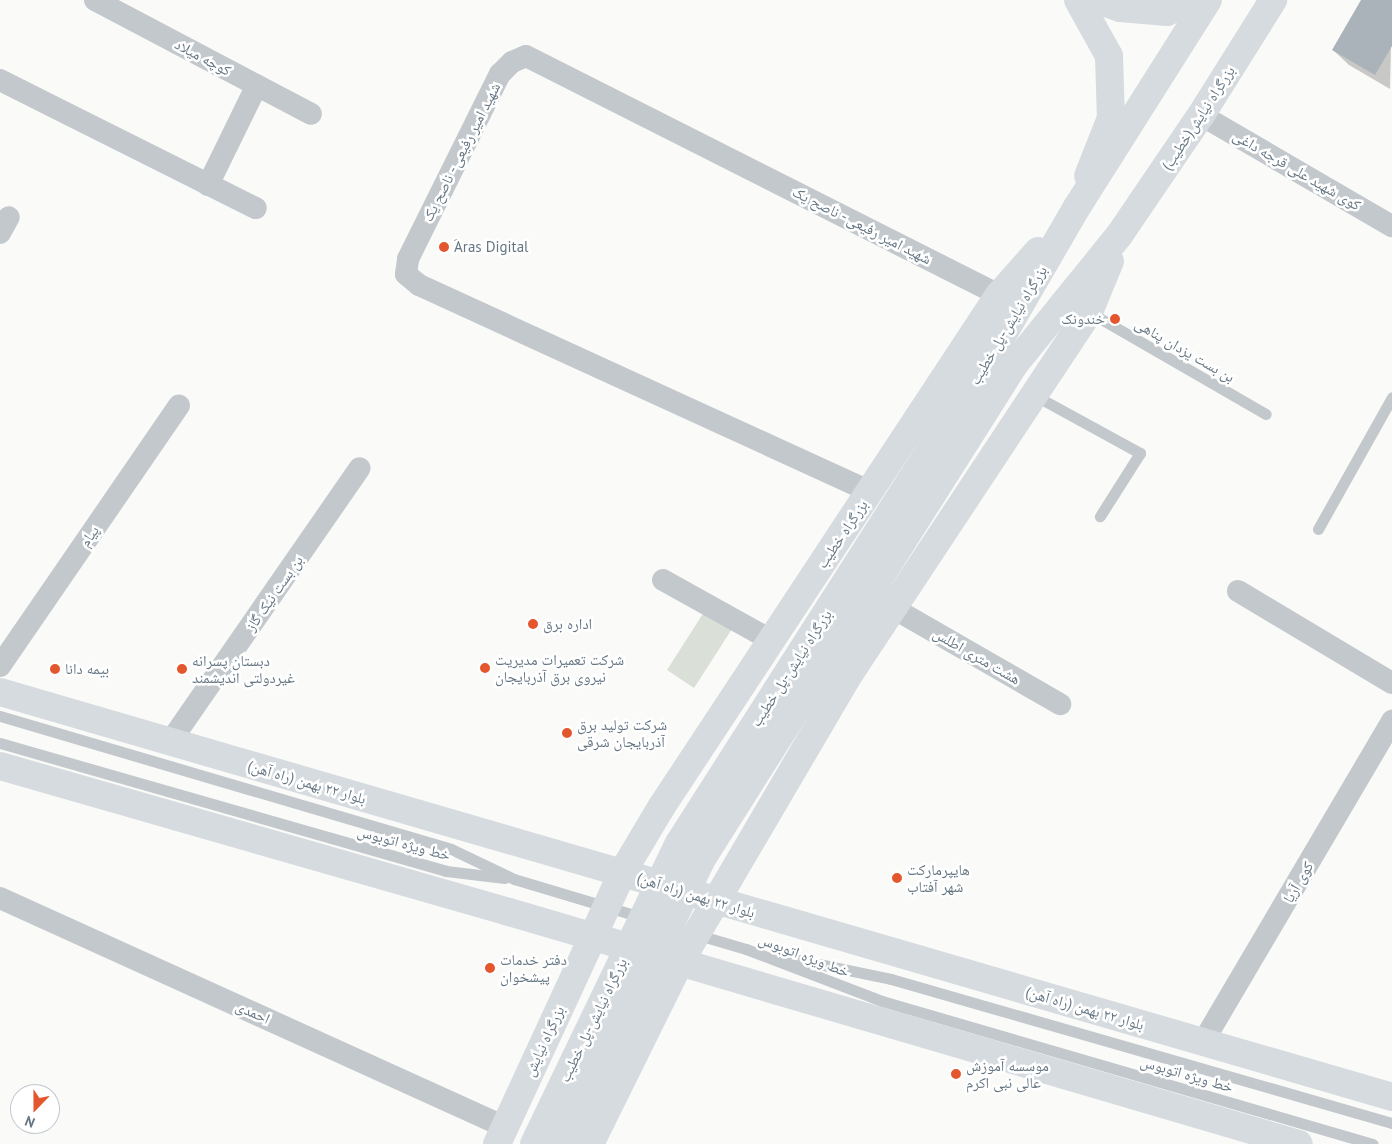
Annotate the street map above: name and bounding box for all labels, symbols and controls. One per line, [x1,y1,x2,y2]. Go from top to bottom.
street label: کوچه میلاد [172,35,234,79]
street label: بزرگراه نیایش(خطیب) [1158,62,1238,174]
street label: شهید امیر رفیعی - ناصح یک [418,78,504,226]
street label: کوی شهید علی قرجه داغی [1230,126,1364,214]
street label: شهید امیر رفیعی - ناصح یک [788,182,936,268]
place label: َAras Digital [454,238,528,256]
marker: َAras Digital [438,241,450,253]
street label: بزرگراه نیایش-پل خطیب [965,262,1051,388]
place label: خندونک [1061,310,1105,328]
marker: خندونک [1109,313,1121,325]
street label: بن بست یزدان پناهی [1132,314,1238,386]
street label: بزرگراه خطیب [813,496,871,572]
street label: پیام [75,522,103,550]
street label: بن بست نیک گاز [241,552,307,634]
street label: بزرگراه نیایش-پل خطیب [746,606,836,730]
place label: اداره برق [543,615,592,633]
marker: اداره برق [527,618,539,630]
street label: هشت متری اطلس [930,624,1024,688]
place label: شرکت تعمیرات مدیریت نیروی برق آذربایجان [495,650,624,685]
place label: دبستان پسرانه غیردولتی اندیشمند [192,651,295,686]
place label: بیمه دانا [65,660,109,678]
marker: شرکت تعمیرات مدیریت نیروی برق آذربایجان [479,662,491,674]
marker: بیمه دانا [49,663,61,675]
marker: دبستان پسرانه غیردولتی اندیشمند [176,663,188,675]
place label: شرکت تولید برق آذربایجان شرقی [577,715,667,750]
marker: شرکت تولید برق آذربایجان شرقی [561,727,573,739]
street label: بلوار ۲۲ بهمن (راه آهن) [246,756,368,808]
street label: خط ویژه اتوبوس [356,822,452,864]
street label: کوی آریا [1279,858,1317,906]
place label: هایپرمارکت شهر آفتاب [907,860,970,895]
street label: بلوار ۲۲ بهمن (راه آهن) [635,869,757,921]
marker: هایپرمارکت شهر آفتاب [891,872,903,884]
street label: خط ویژه اتوبوس [756,929,852,981]
place label: دفتر خدمات پیشخوان [500,950,567,985]
street label: بزرگراه نیایش-پل خطیب [555,955,631,1085]
marker: دفتر خدمات پیشخوان [484,962,496,974]
street label: بلوار ۲۲ بهمن (راه آهن) [1024,982,1146,1034]
street label: احمدی [233,997,273,1027]
street label: بزرگراه نیایش [520,1003,568,1079]
street label: خط ویژه اتوبوس [1139,1052,1235,1096]
place label: موسسه آموزش عالی نبی اکرم [966,1056,1049,1091]
marker: موسسه آموزش عالی نبی اکرم [950,1068,962,1080]
north arrow [10,1084,60,1134]
text: N [22,1112,37,1132]

